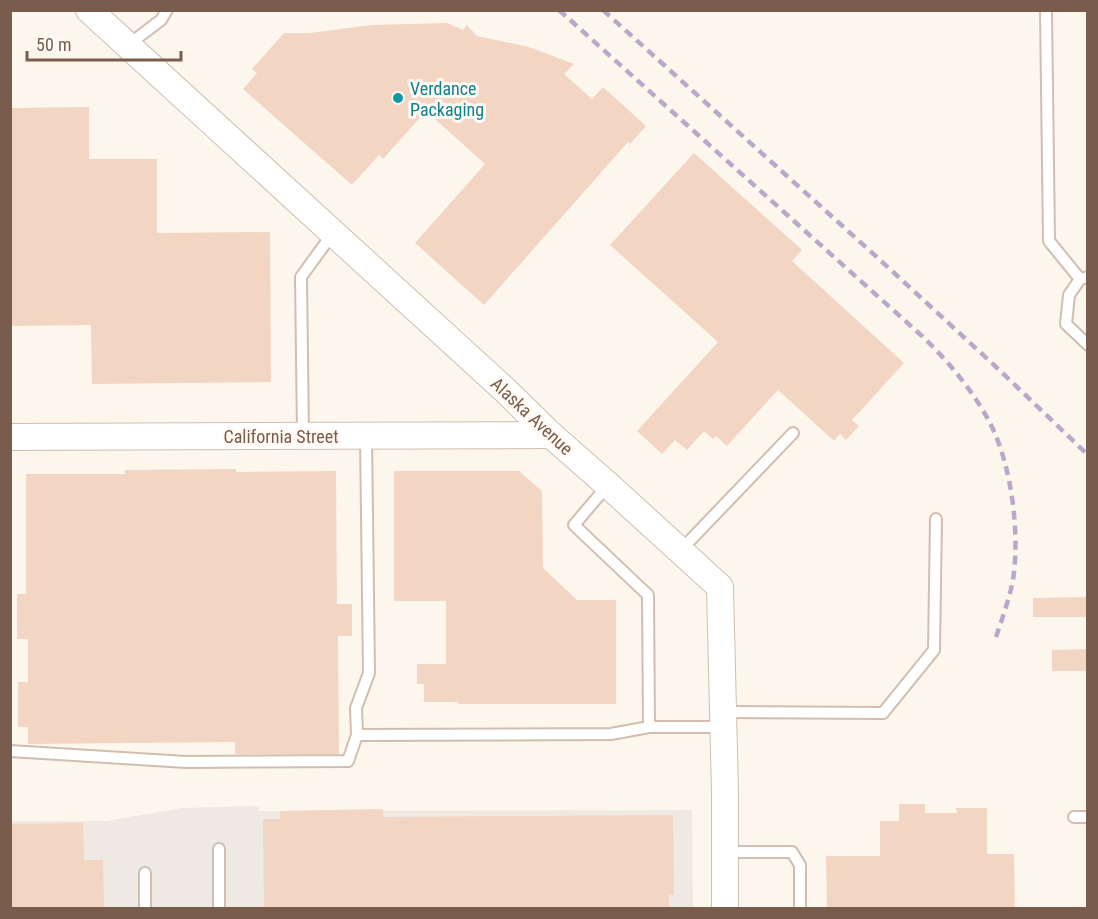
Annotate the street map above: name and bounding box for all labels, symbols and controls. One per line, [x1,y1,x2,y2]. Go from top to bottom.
scale bar [27,24,182,62]
text: 50 m [36,34,71,55]
place label: Verdance Packaging [410,78,484,120]
marker: Verdance Packaging [391,91,405,105]
street label: Alaska Avenue [487,373,577,459]
street label: California Street [223,426,339,447]

